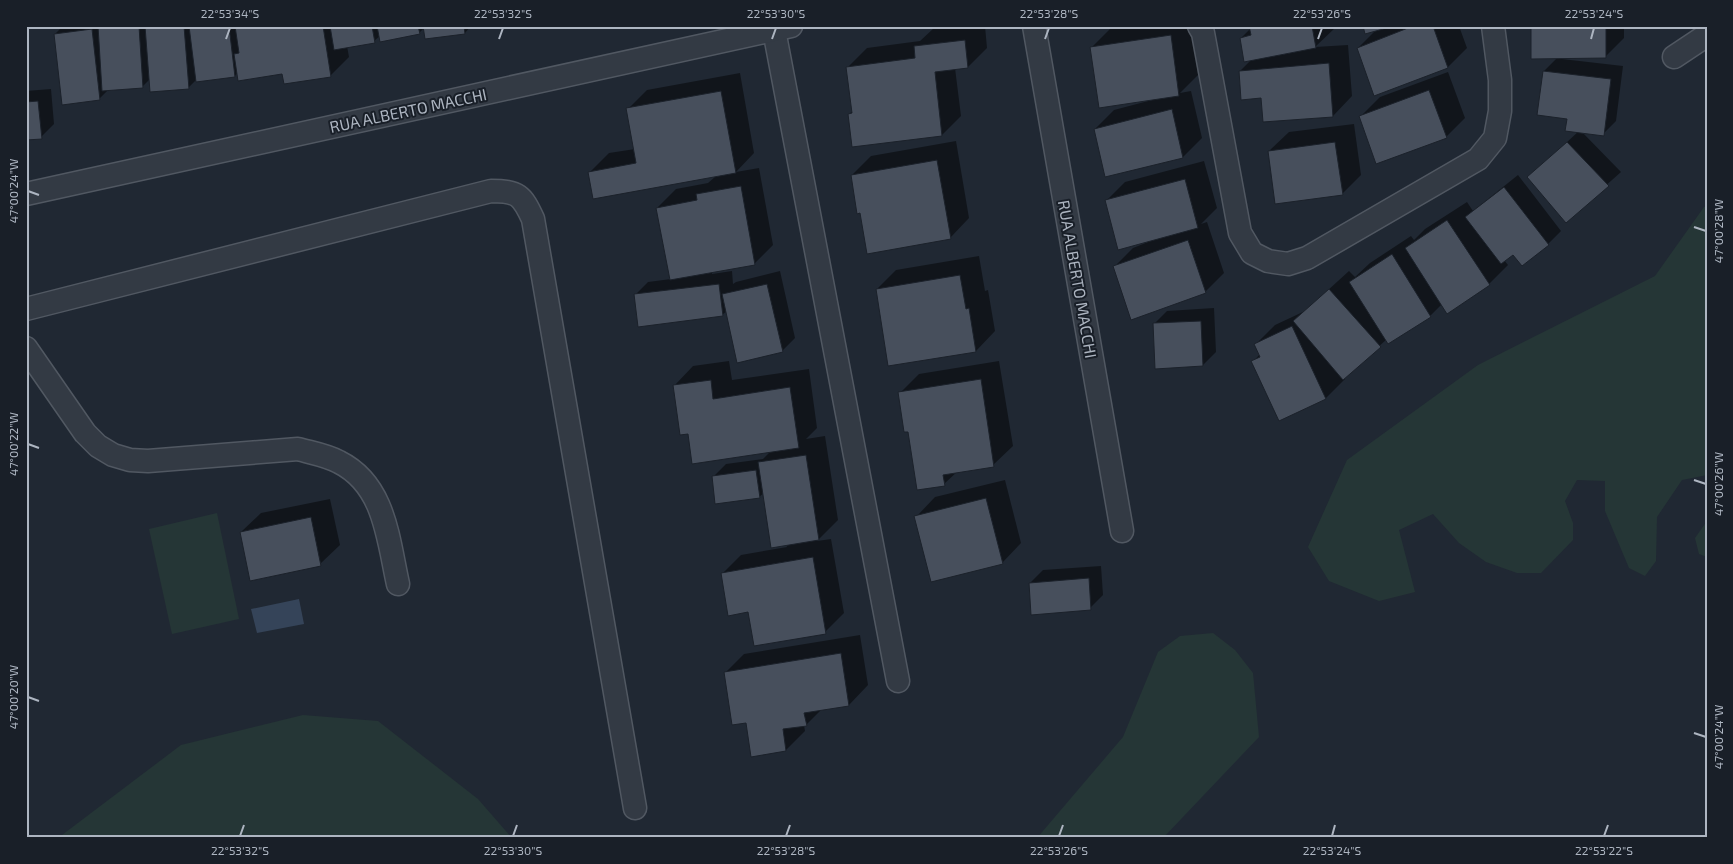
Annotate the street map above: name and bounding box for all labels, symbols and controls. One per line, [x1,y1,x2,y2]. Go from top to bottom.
text: 22°53'34"S [201,6,259,20]
text: 22°53'32"S [474,6,532,20]
text: 22°53'30"S [747,6,805,20]
text: 22°53'28"S [1020,6,1078,20]
text: 22°53'26"S [1293,6,1351,20]
text: 22°53'24"S [1565,6,1624,20]
street label: RUA ALBERTO MACCHI [328,84,488,136]
text: 47°00'24"W [6,159,20,223]
street label: RUA ALBERTO MACCHI [1055,198,1101,360]
text: 47°00'28"W [1711,199,1725,263]
text: 47°00'22"W [6,412,20,476]
text: 47°00'26"W [1711,452,1725,516]
text: 47°00'20"W [6,665,20,729]
text: 47°00'24"W [1711,705,1725,769]
text: 22°53'32"S [211,843,269,857]
text: 22°53'30"S [484,843,542,857]
text: 22°53'28"S [757,843,815,857]
text: 22°53'26"S [1030,843,1088,857]
text: 22°53'24"S [1303,843,1362,857]
text: 22°53'22"S [1575,843,1633,857]

